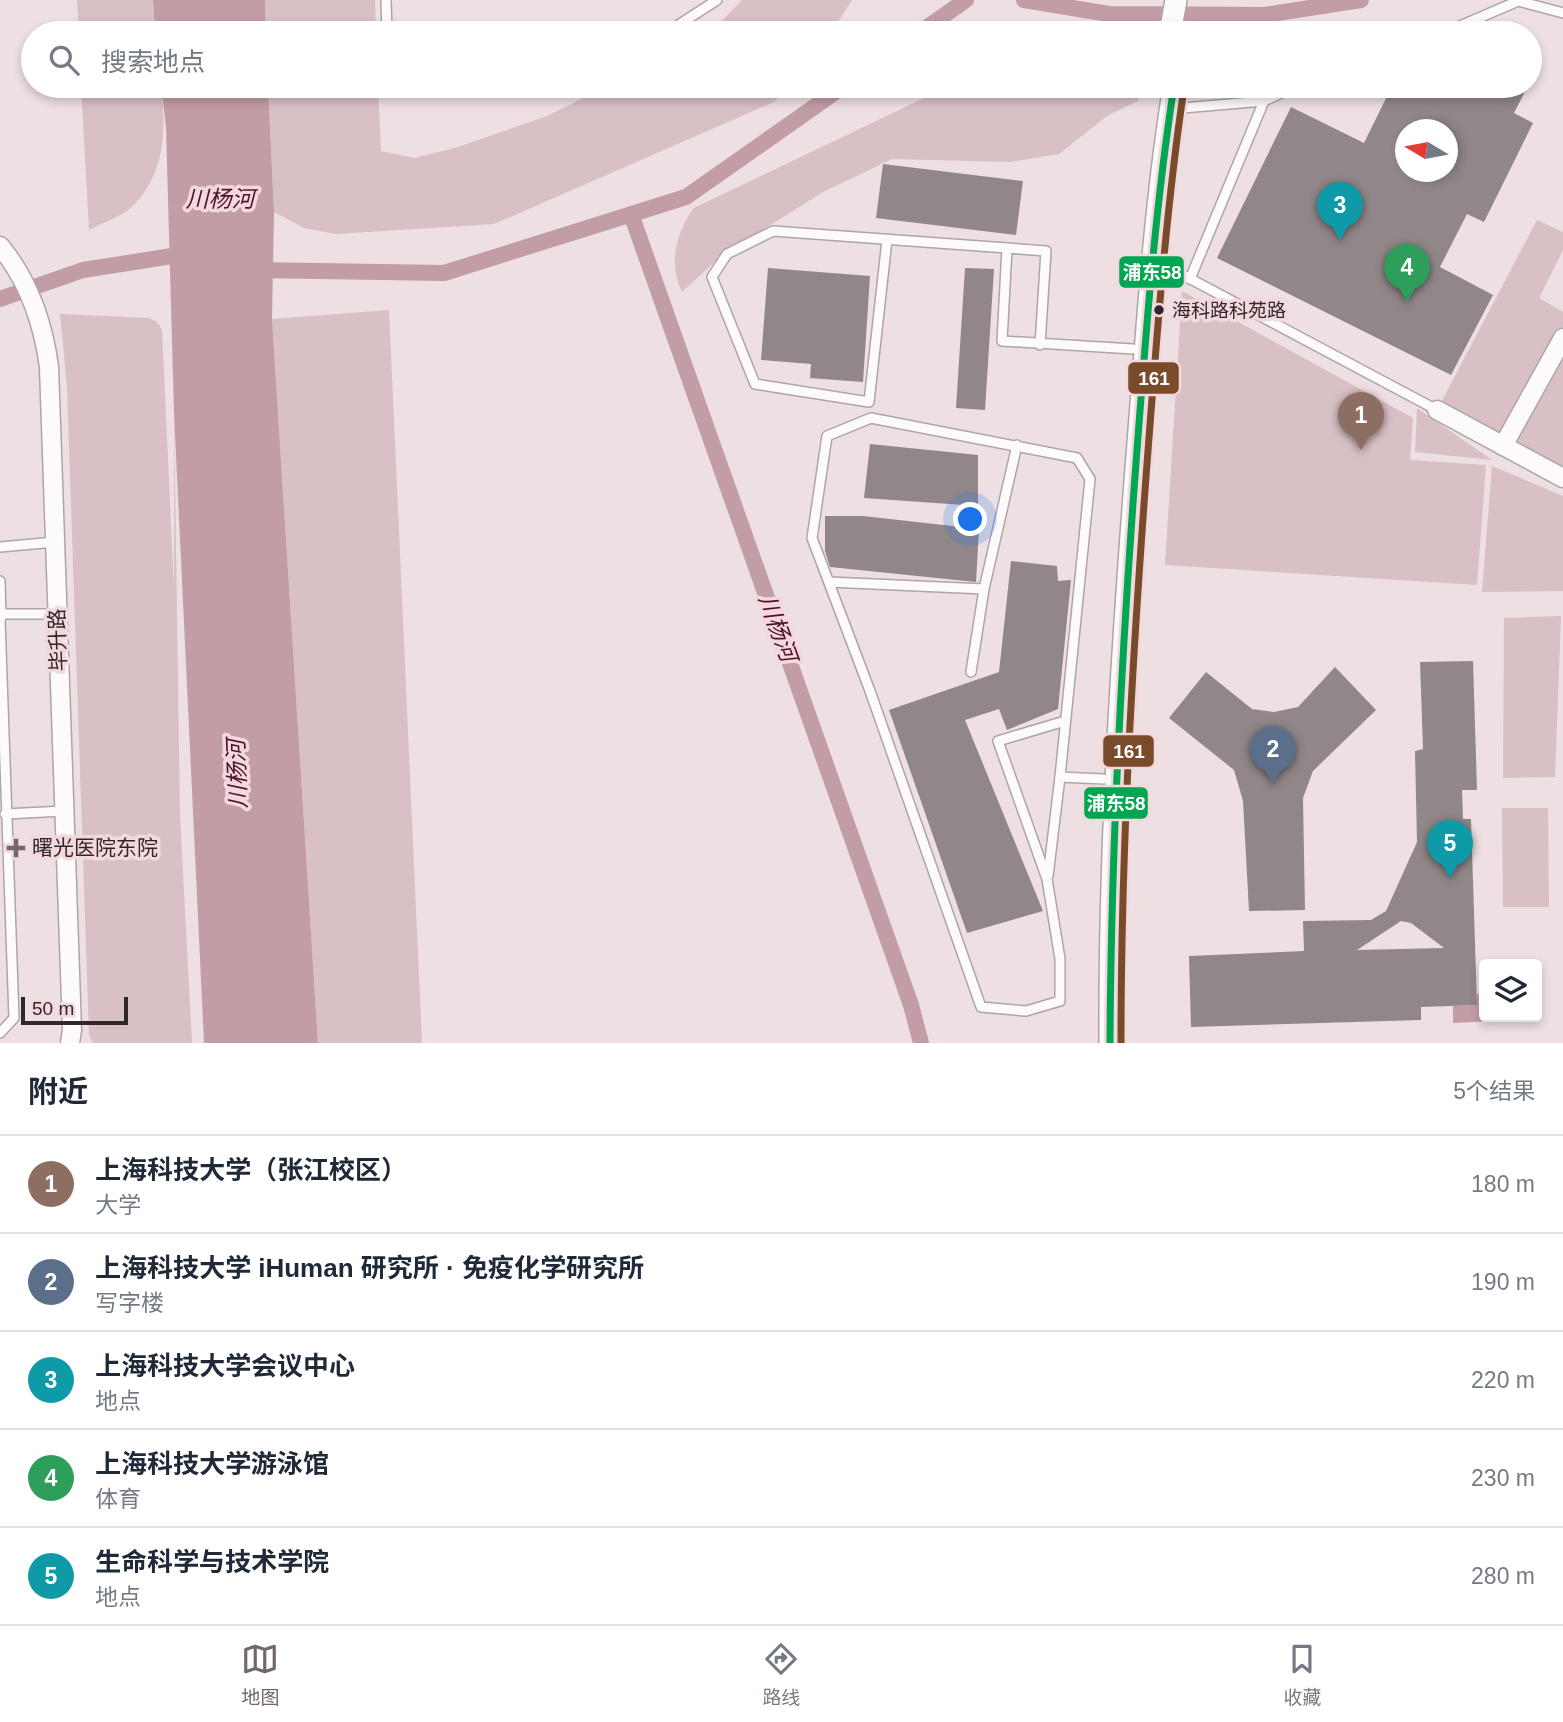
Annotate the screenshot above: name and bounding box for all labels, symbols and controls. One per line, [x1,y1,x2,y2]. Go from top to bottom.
search box [21,21,1542,98]
icon: search [45,41,83,79]
text: 搜索地点 [101,47,205,77]
north arrow [1395,119,1458,182]
pin: 3 [1317,182,1363,240]
water label: 川杨河 [186,186,259,212]
pin: 4 [1384,244,1430,302]
line badge: 浦东58 [1118,255,1185,289]
text: 浦东58 [1122,262,1182,283]
place label: 海科路科苑路 [1172,300,1286,321]
marker: 海科路科苑路 [1152,303,1166,317]
line badge: 161 [1127,361,1180,395]
text: 161 [1138,368,1170,389]
pin: 1 [1338,392,1384,450]
your location [953,502,987,536]
water label: 川杨河 [754,591,803,669]
street label: 毕升路 [45,608,70,672]
pin: 2 [1250,726,1296,784]
line badge: 161 [1102,734,1155,768]
water label: 川杨河 [223,735,251,809]
text: 161 [1113,741,1145,762]
line badge: 浦东58 [1083,786,1149,820]
text: 浦东58 [1086,793,1146,814]
pin: 5 [1427,820,1473,878]
place label: 曙光医院东院 [32,836,158,859]
marker: 曙光医院东院 [6,838,26,858]
map controls [1479,959,1542,1022]
button: layers [1479,959,1542,1022]
scale bar [21,994,128,1026]
text: 50 m [32,998,74,1019]
text: 附近 [28,1075,88,1108]
text: 5个结果 [1453,1078,1535,1104]
text: 上海科技大学（张江校区） [95,1155,407,1185]
text: 1 [45,1171,57,1197]
text: 180 m [1471,1171,1535,1197]
text: 大学 [95,1192,141,1218]
text: 上海科技大学 iHuman 研究所 · 免疫化学研究所 [95,1253,644,1283]
text: 2 [45,1269,57,1295]
text: 190 m [1471,1269,1535,1295]
text: 写字楼 [95,1290,164,1316]
text: 上海科技大学会议中心 [95,1351,355,1381]
text: 3 [45,1367,57,1393]
text: 220 m [1471,1367,1535,1393]
text: 地点 [95,1388,141,1414]
text: 上海科技大学游泳馆 [95,1449,329,1479]
text: 4 [45,1465,57,1491]
text: 230 m [1471,1465,1535,1491]
text: 体育 [95,1486,141,1512]
text: 生命科学与技术学院 [95,1547,329,1577]
text: 5 [45,1563,57,1589]
text: 280 m [1471,1563,1535,1589]
text: 地点 [95,1584,141,1610]
tab: 地图 [241,1640,280,1709]
tab: 路线 [762,1640,801,1709]
tab: 收藏 [1283,1640,1322,1709]

